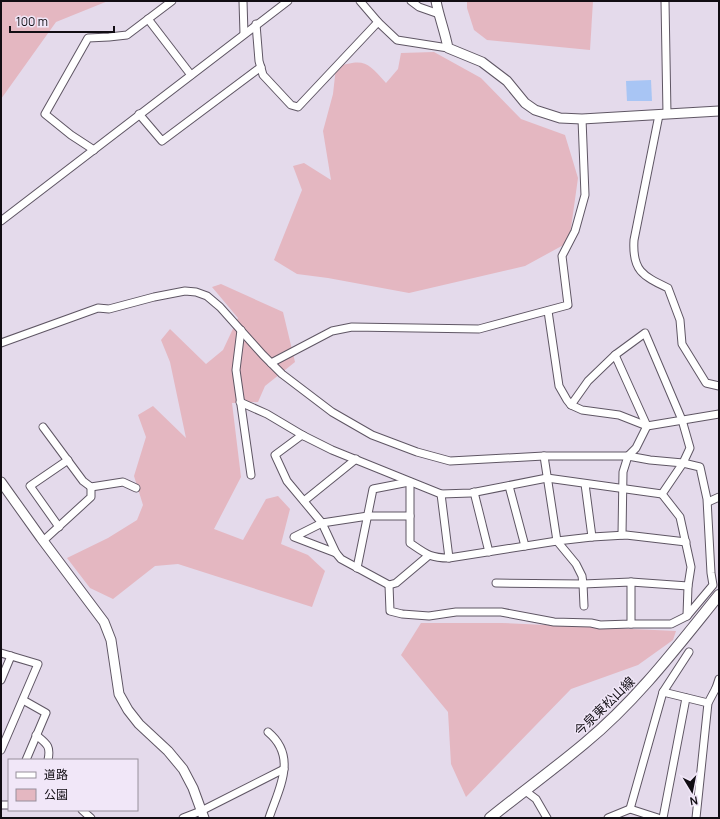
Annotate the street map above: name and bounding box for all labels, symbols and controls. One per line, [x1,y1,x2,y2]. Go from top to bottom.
scale bar [10,8,114,34]
text: 100 m [16,13,48,30]
street label: 今泉東松山線 [570,672,638,740]
legend [8,759,138,811]
text: 道路 [44,766,68,783]
north arrow [672,771,712,811]
text: 公園 [44,786,68,803]
text: N [689,793,699,809]

